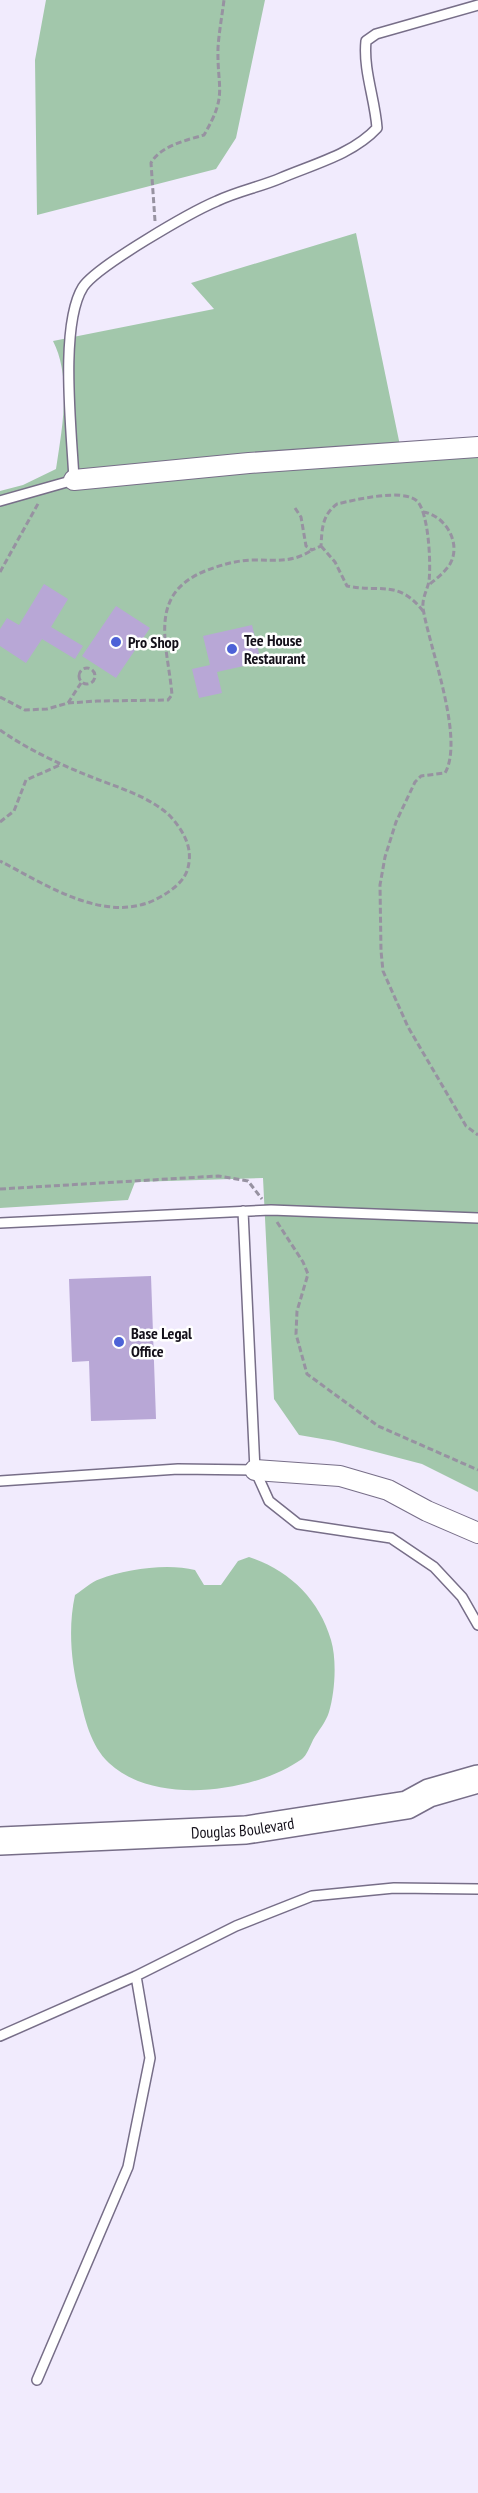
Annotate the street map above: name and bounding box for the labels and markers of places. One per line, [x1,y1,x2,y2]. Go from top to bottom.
place label: Tee House Restaurant [244,630,306,668]
place label: Pro Shop [128,632,179,652]
marker: Pro Shop [109,635,123,649]
marker: Tee House Restaurant [225,642,239,656]
place label: Base Legal Office [131,1323,192,1361]
marker: Base Legal Office [112,1335,126,1349]

